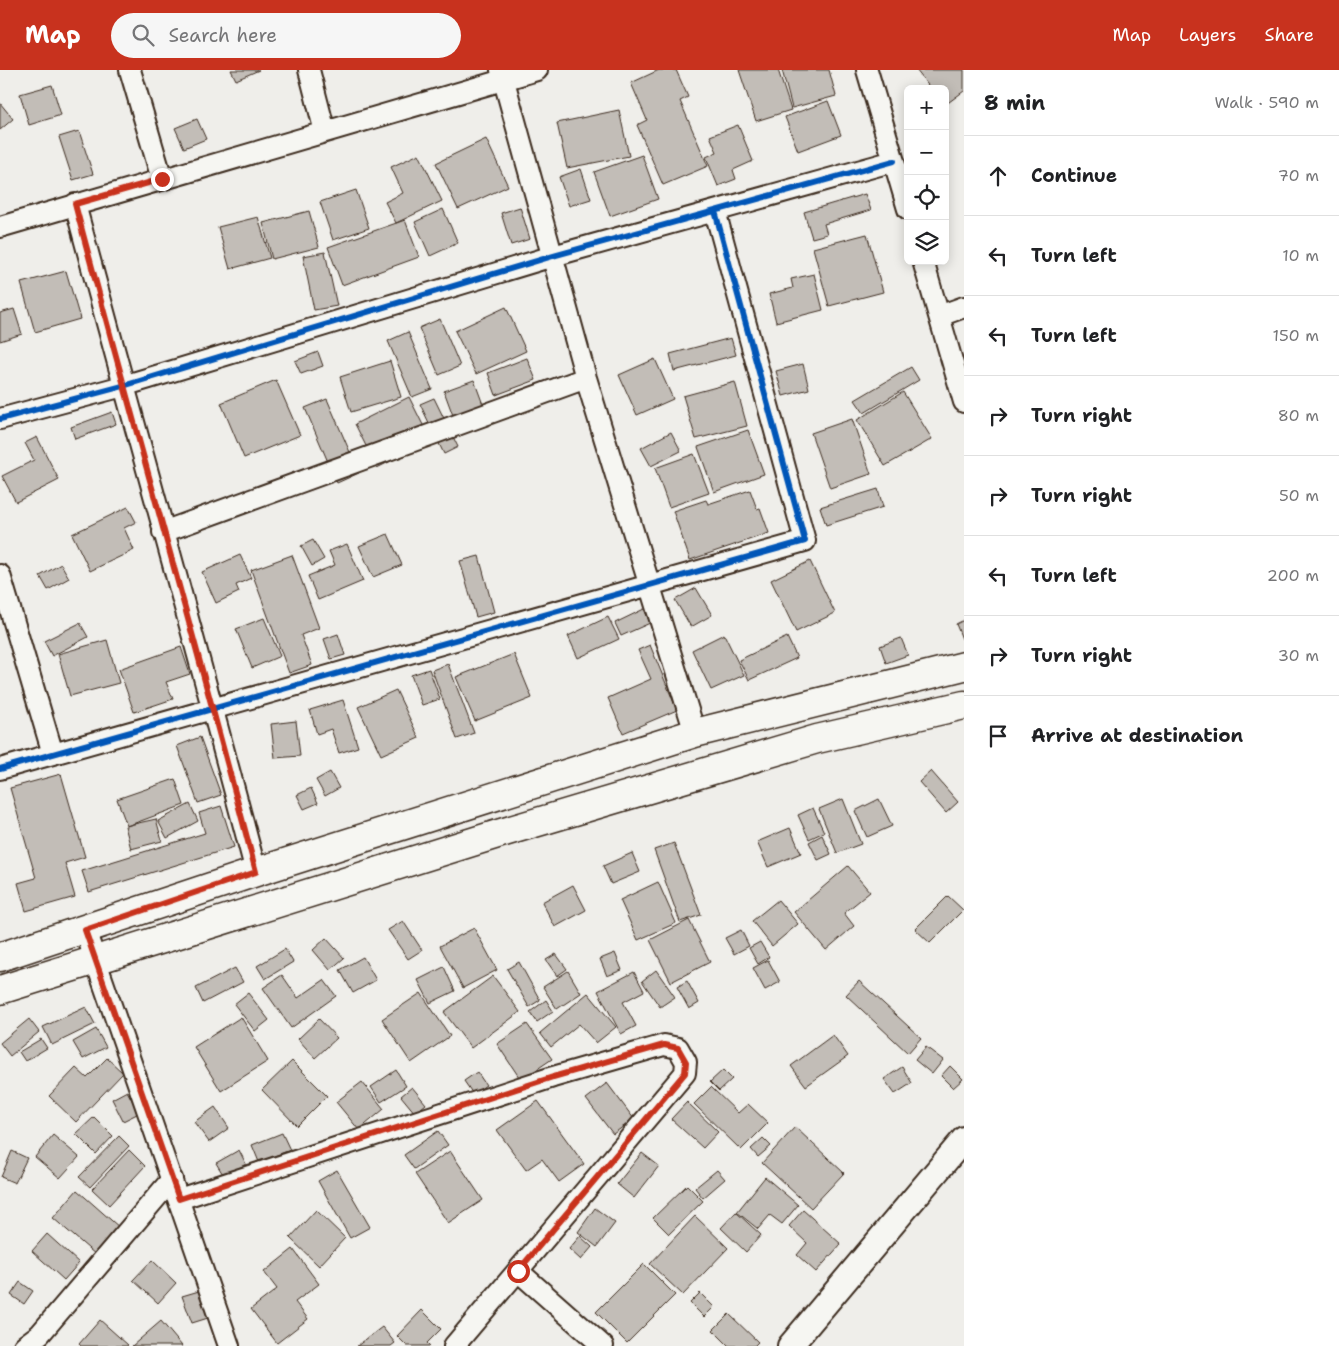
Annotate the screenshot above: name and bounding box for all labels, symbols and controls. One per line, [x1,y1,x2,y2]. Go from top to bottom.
search box [111,13,461,58]
text: Map [25,19,81,51]
icon: search [129,21,157,49]
text: Search here [169,23,277,48]
text: Map [1113,23,1151,47]
text: Layers [1179,23,1236,47]
text: Share [1264,23,1314,47]
map controls [904,85,949,265]
button: + [904,85,949,130]
text: 8 min [984,89,1045,117]
text: Walk · 590 m [1214,92,1319,113]
button: − [904,130,949,175]
icon: ahead [984,162,1012,190]
text: Continue [1031,163,1117,188]
text: 70 m [1278,165,1319,186]
route end [151,168,174,191]
button: locate [904,175,949,220]
button: layers [904,220,949,265]
icon: left [984,242,1012,270]
text: Turn left [1031,243,1117,268]
text: 10 m [1282,245,1319,266]
icon: left [984,322,1012,350]
text: Turn left [1031,323,1117,348]
text: 150 m [1272,325,1319,346]
icon: right [984,402,1012,430]
text: Turn right [1031,403,1132,428]
text: 80 m [1278,405,1319,426]
icon: right [984,482,1012,510]
text: Turn right [1031,483,1132,508]
text: 50 m [1279,485,1319,506]
icon: left [984,562,1012,590]
text: Turn left [1031,563,1117,588]
text: 200 m [1267,565,1319,586]
icon: right [984,642,1012,670]
text: Turn right [1031,643,1132,668]
text: 30 m [1278,645,1319,666]
icon: arrive [984,722,1012,750]
text: Arrive at destination [1031,723,1243,748]
route start [507,1260,530,1283]

